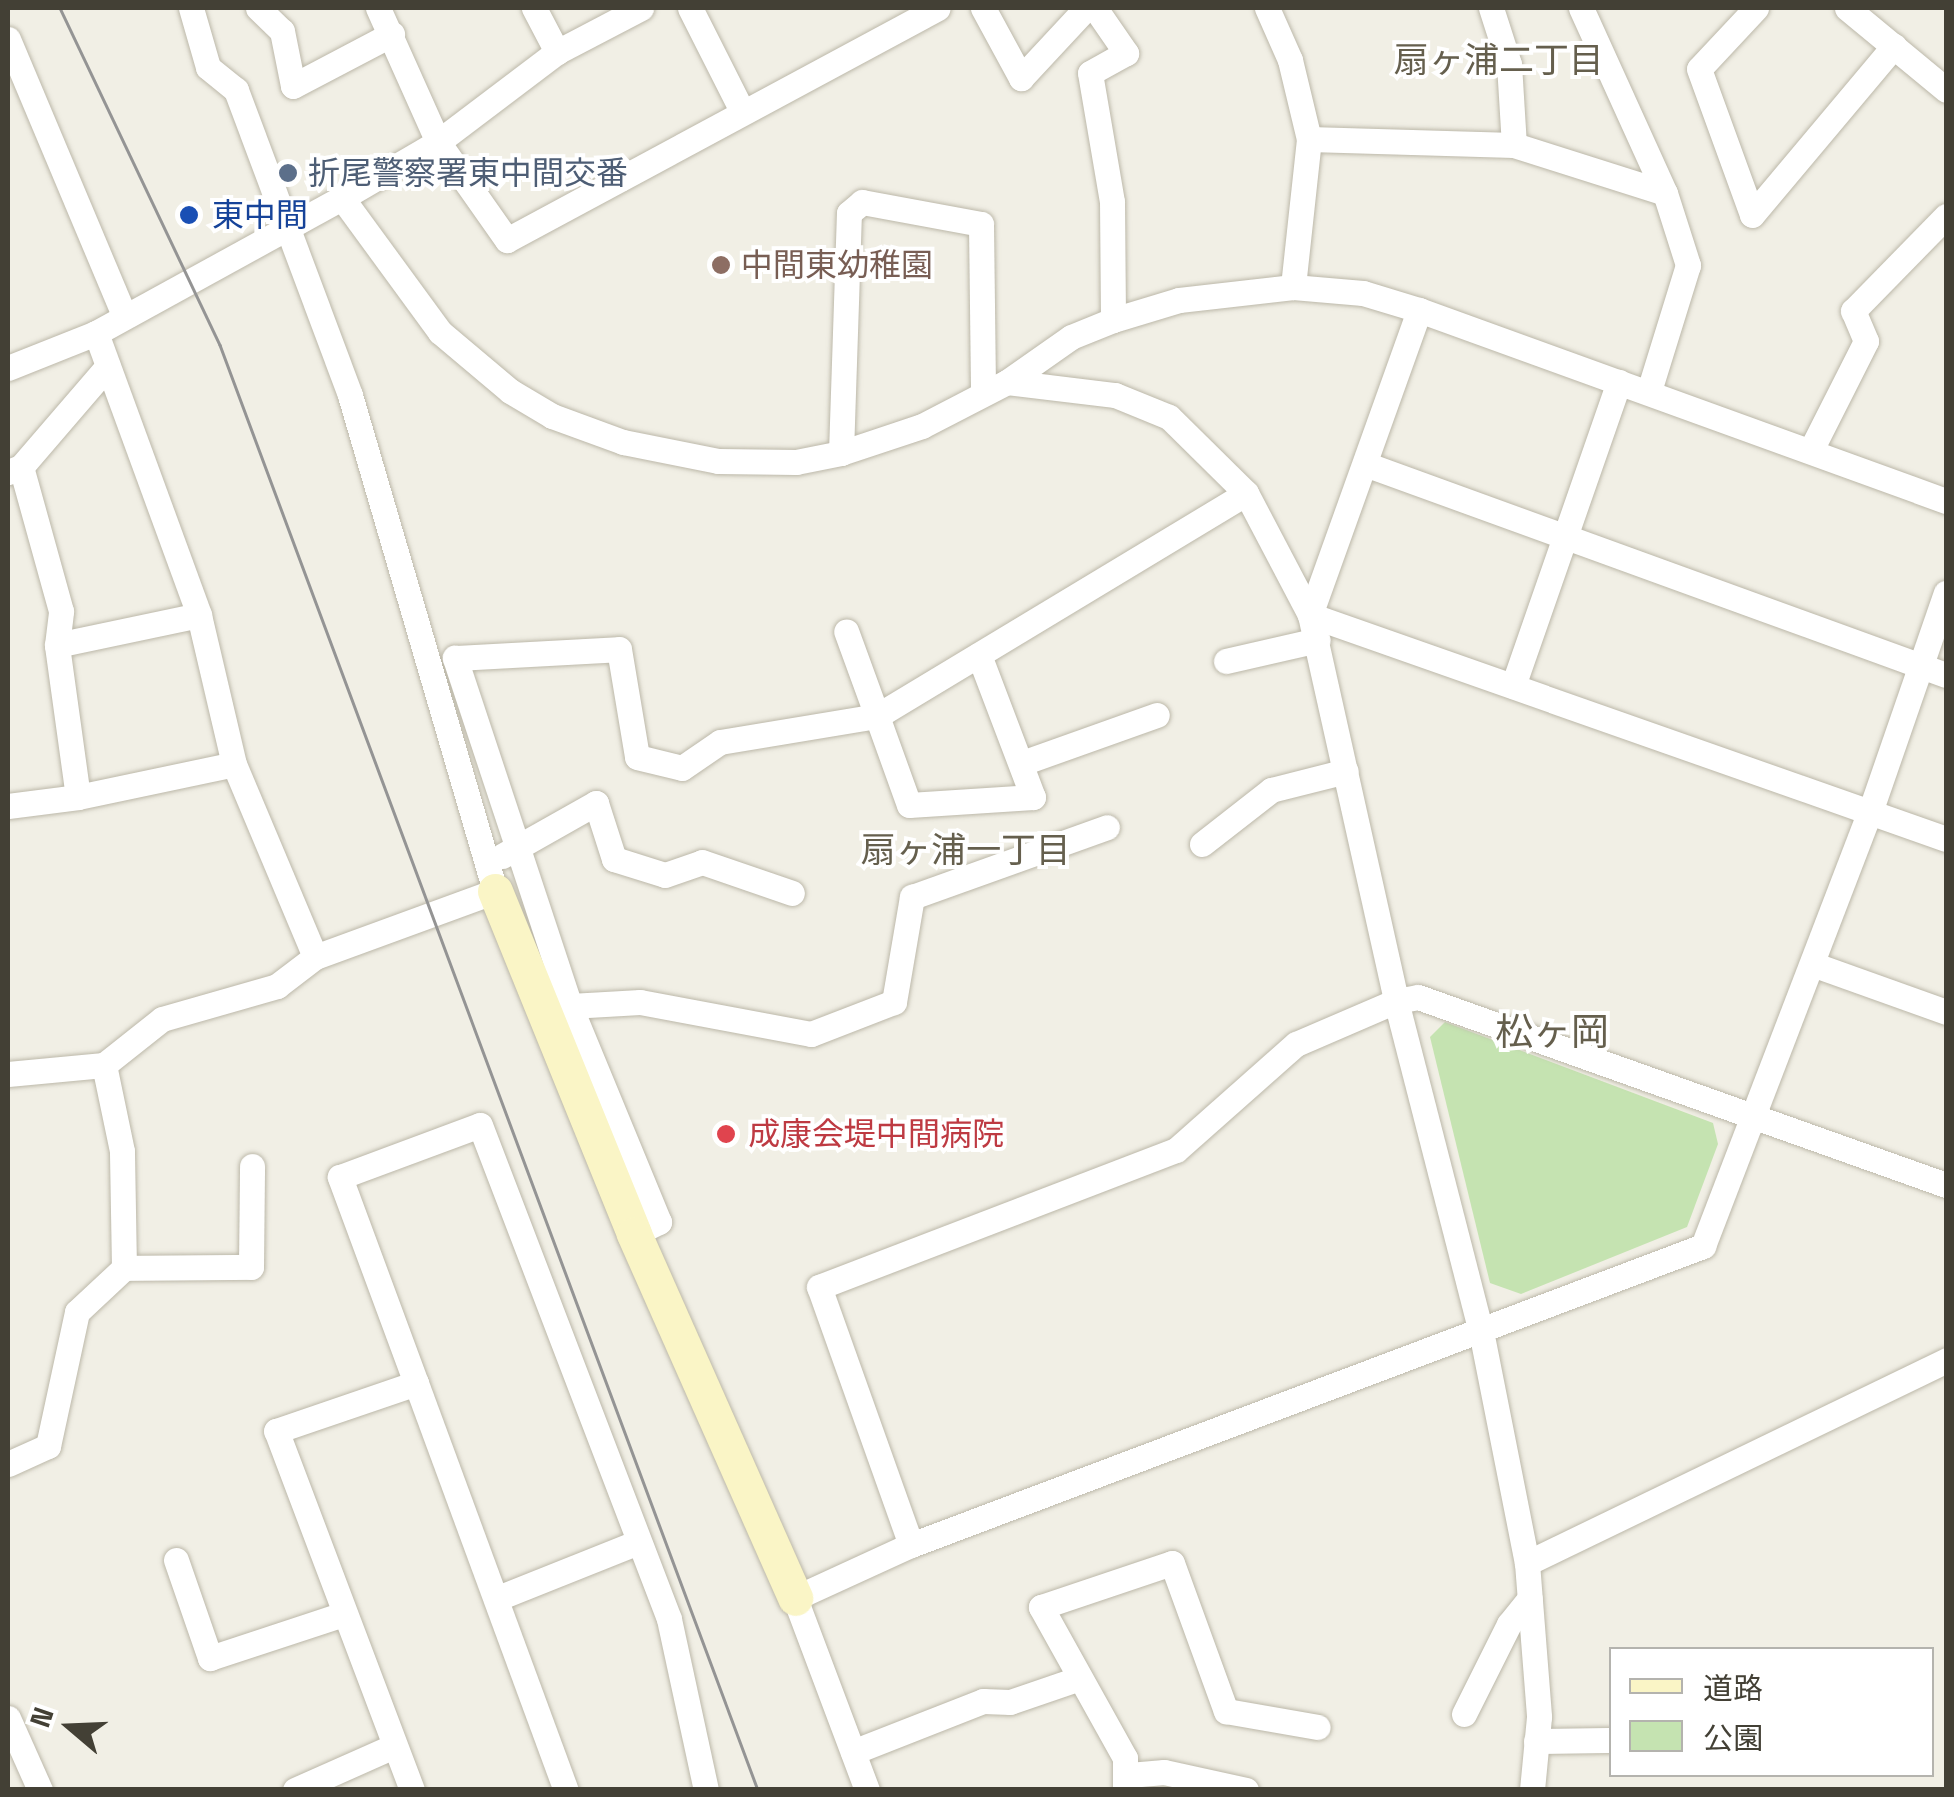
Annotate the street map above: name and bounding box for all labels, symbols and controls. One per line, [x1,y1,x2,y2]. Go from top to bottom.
district label: 扇ヶ浦二丁目 [1394,39,1604,81]
place label: 折尾警察署東中間交番 [308,154,628,192]
marker: 折尾警察署東中間交番 [277,162,299,184]
place label: 東中間 [212,196,308,234]
marker: 東中間 [176,202,202,228]
place label: 中間東幼稚園 [741,246,933,284]
marker: 中間東幼稚園 [710,254,732,276]
district label: 扇ヶ浦一丁目 [861,829,1071,871]
district label: 松ヶ岡 [1495,1010,1609,1056]
place label: 成康会堤中間病院 [748,1115,1004,1153]
marker: 成康会堤中間病院 [713,1121,739,1147]
legend [1609,1647,1934,1777]
text: 道路 [1703,1669,1763,1708]
north arrow [20,1677,120,1777]
text: N [22,1703,62,1732]
text: 公園 [1703,1719,1763,1758]

